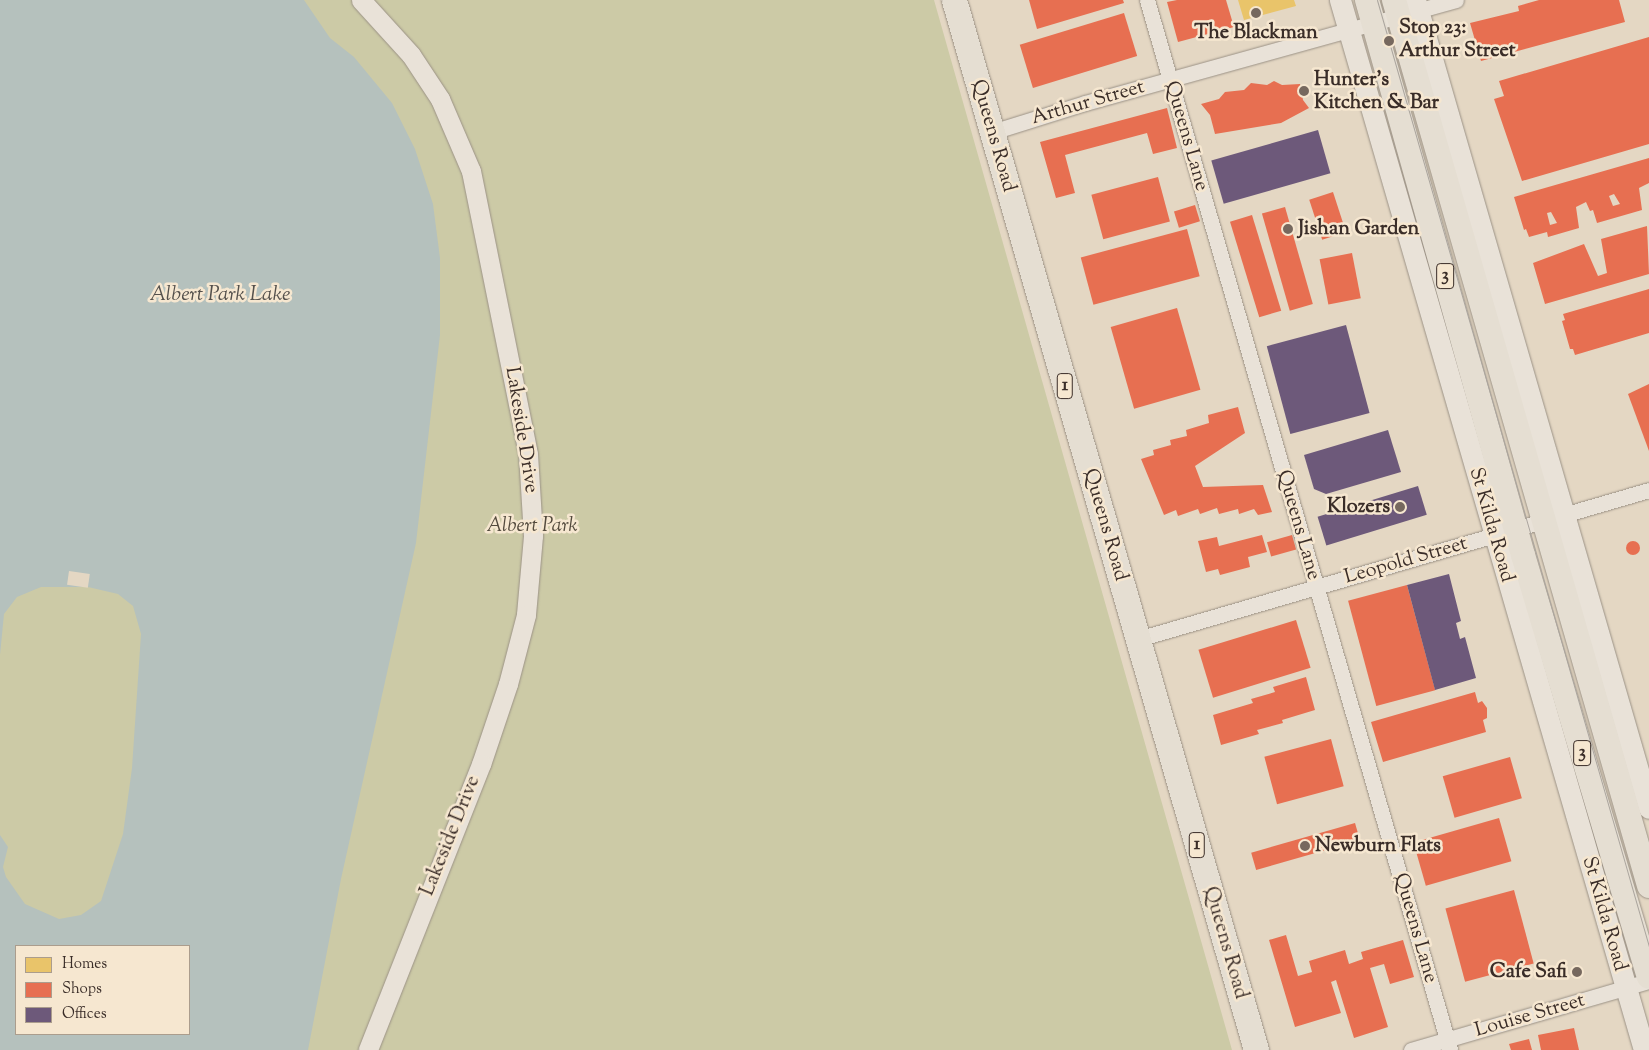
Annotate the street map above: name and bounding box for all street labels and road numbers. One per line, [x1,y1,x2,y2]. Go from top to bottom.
street label: Arthur Street [1029,75,1147,131]
street label: Queens Road [965,77,1021,195]
street label: Queens Lane [1159,78,1213,194]
road number: 3 [1435,260,1455,292]
street label: Lakeside Drive [499,365,543,495]
road number: 1 [1056,370,1074,402]
street label: St Kilda Road [1463,465,1519,585]
street label: Queens Road [1077,466,1133,584]
street label: Queens Lane [1271,467,1325,583]
street label: Leopold Street [1342,532,1470,590]
road number: 3 [1572,736,1592,770]
street label: Lakeside Drive [416,772,486,900]
road number: 1 [1188,828,1206,862]
street label: St Kilda Road [1576,854,1632,974]
street label: Queens Lane [1388,870,1442,986]
street label: Queens Road [1197,884,1253,1002]
street label: Louise Street [1472,989,1588,1043]

